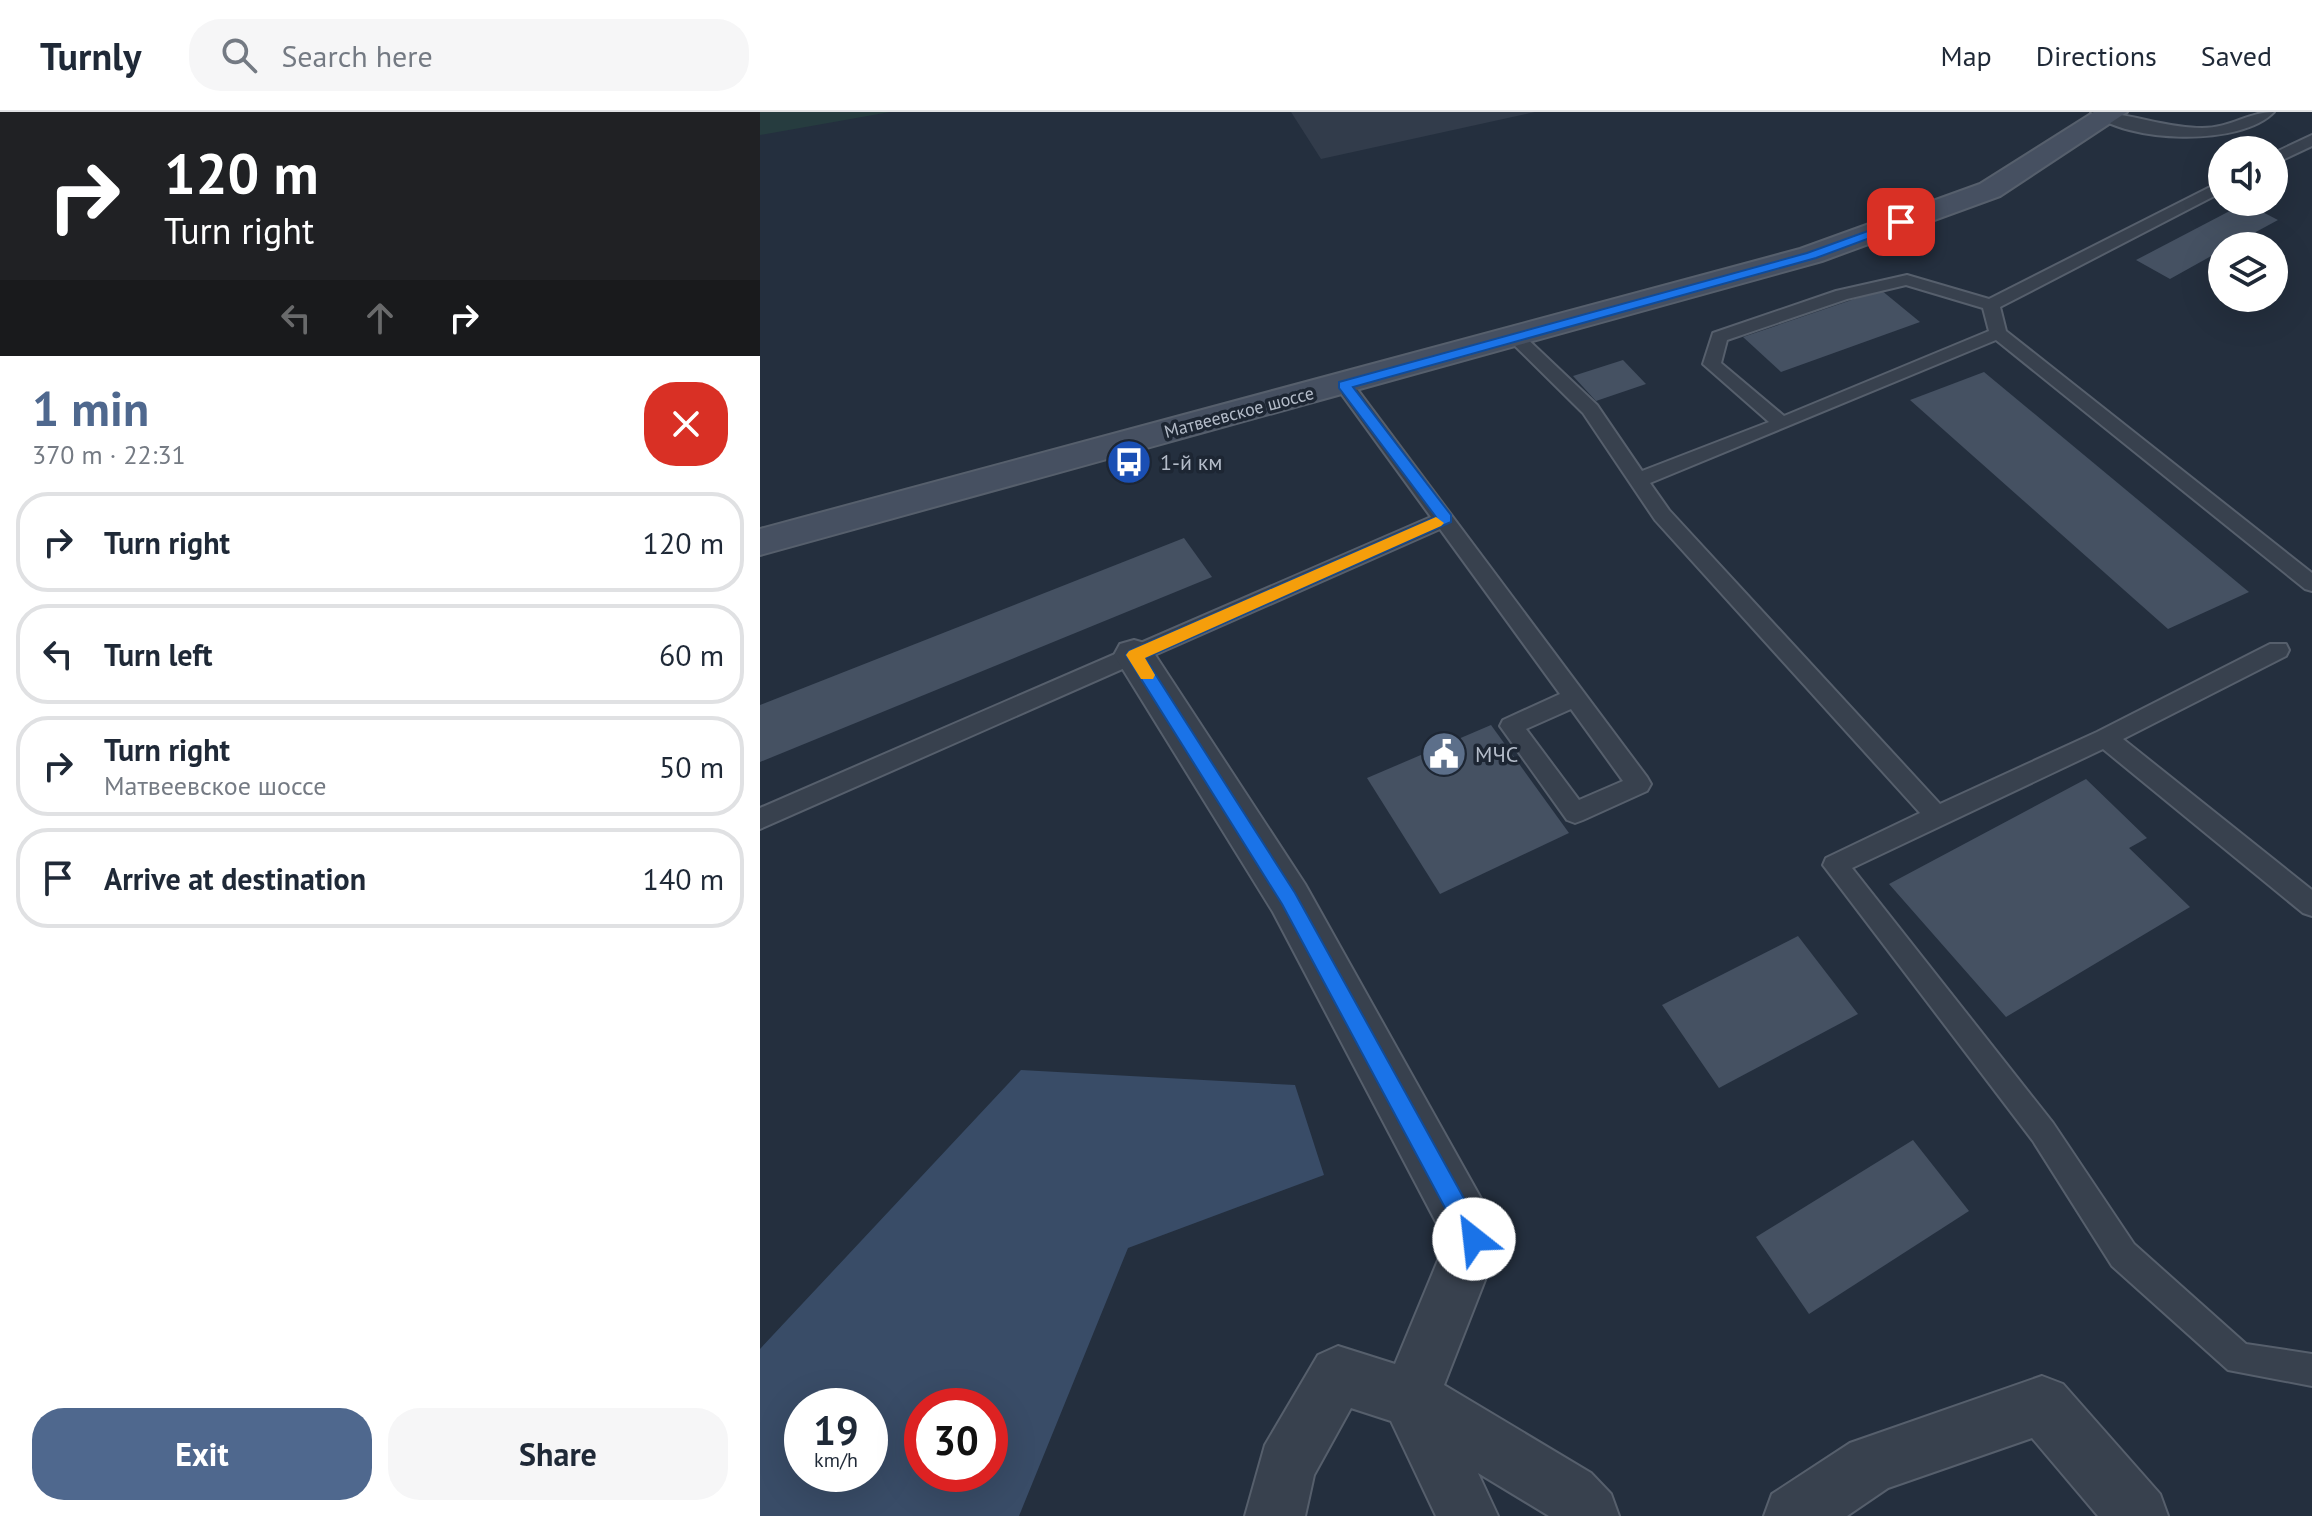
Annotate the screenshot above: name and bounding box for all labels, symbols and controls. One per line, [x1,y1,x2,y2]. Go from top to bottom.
search box [189,19,749,91]
text: Turnly [40,31,141,80]
icon: search [217,33,261,77]
text: Search here [281,36,433,75]
text: Map [1941,37,1992,74]
text: Directions [2036,37,2157,74]
text: Saved [2201,37,2272,74]
map controls [2208,136,2288,312]
button: sound [2208,136,2288,216]
text: 120 m [164,137,319,209]
icon: right [32,144,136,248]
pin [1867,188,1935,256]
icon: arrive [1879,200,1923,244]
text: Turn right [164,207,314,254]
button: layers [2208,232,2288,312]
icon: left [274,296,318,340]
icon: ahead [358,296,402,340]
icon: right [442,296,486,340]
text: 1 min [32,377,149,439]
street label: Матвеевское шоссе [1162,381,1316,443]
button: close [644,382,728,466]
text: 370 m · 22:31 [32,438,186,471]
bus stop icon: 1-й км [1105,438,1153,486]
place label: 1-й км [1160,448,1223,476]
icon: right [36,520,80,564]
text: Turn right [104,523,230,562]
text: 120 m [643,523,724,562]
icon: left [36,632,80,676]
text: Turn left [104,635,212,674]
text: 60 m [659,635,724,674]
text: Turn right [104,730,230,769]
public building icon: МЧС [1420,730,1468,778]
place label: МЧС [1475,740,1518,768]
icon: right [36,744,80,788]
text: 50 m [659,747,724,786]
text: Матвеевское шоссе [104,769,326,802]
icon: arrive [36,856,80,900]
text: Arrive at destination [104,859,366,898]
text: 140 m [643,859,724,898]
position arrow [1432,1197,1516,1281]
speed limit sign: 30 [904,1388,1008,1492]
text: 19 [813,1404,859,1456]
button: Exit [32,1408,372,1500]
button: Share [388,1408,728,1500]
text: km/h [814,1447,858,1473]

